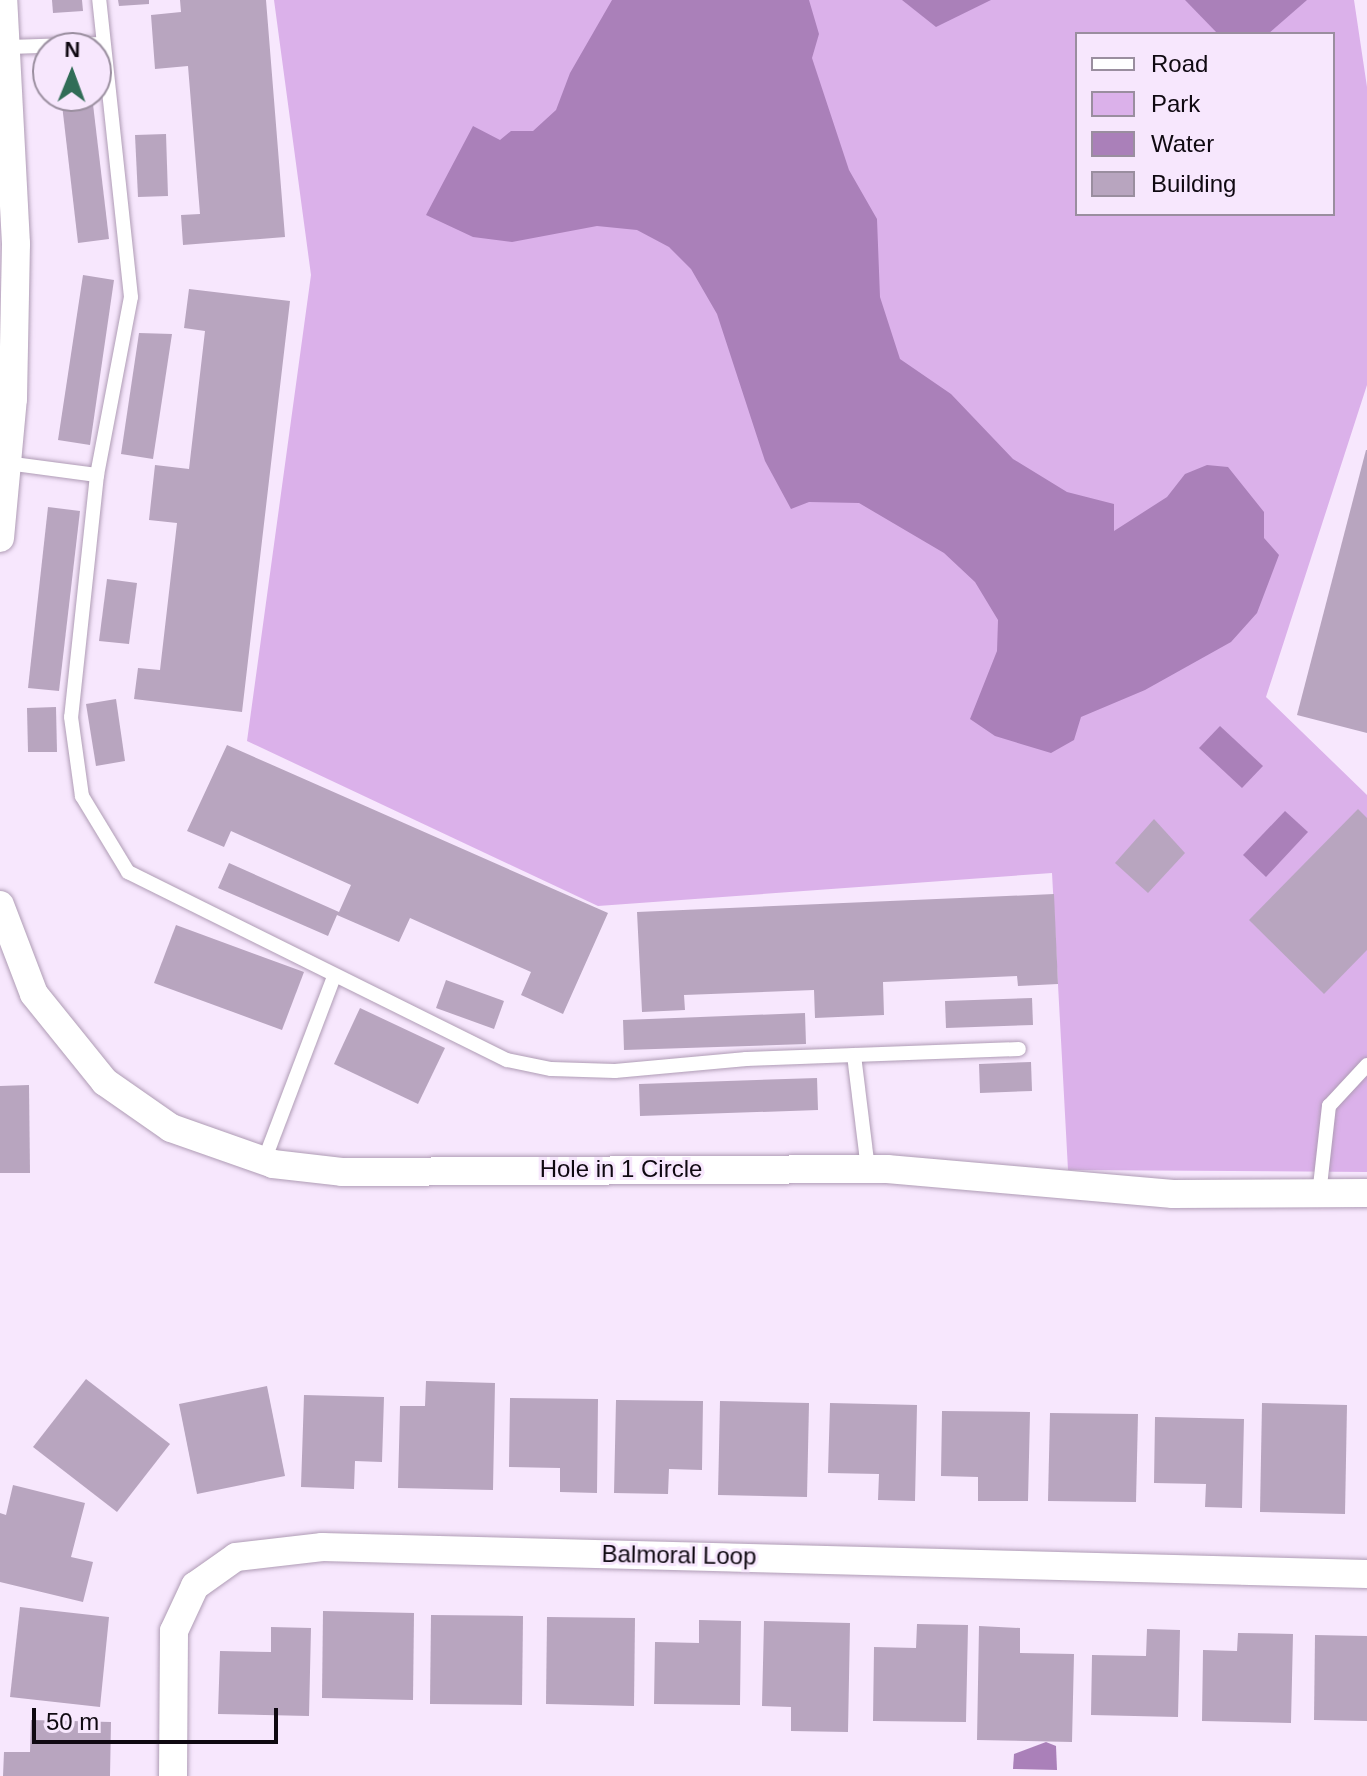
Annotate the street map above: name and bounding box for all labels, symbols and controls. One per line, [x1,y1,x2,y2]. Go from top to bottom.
north arrow [32,32,112,112]
legend [1075,32,1335,216]
text: N [64,37,81,62]
text: Road [1151,50,1208,77]
text: Park [1151,90,1200,117]
text: Water [1151,130,1214,157]
text: Building [1151,170,1236,197]
street label: Hole in 1 Circle [540,1155,702,1183]
street label: Balmoral Loop [601,1539,757,1571]
scale bar [36,1692,282,1742]
text: 50 m [46,1708,99,1735]

